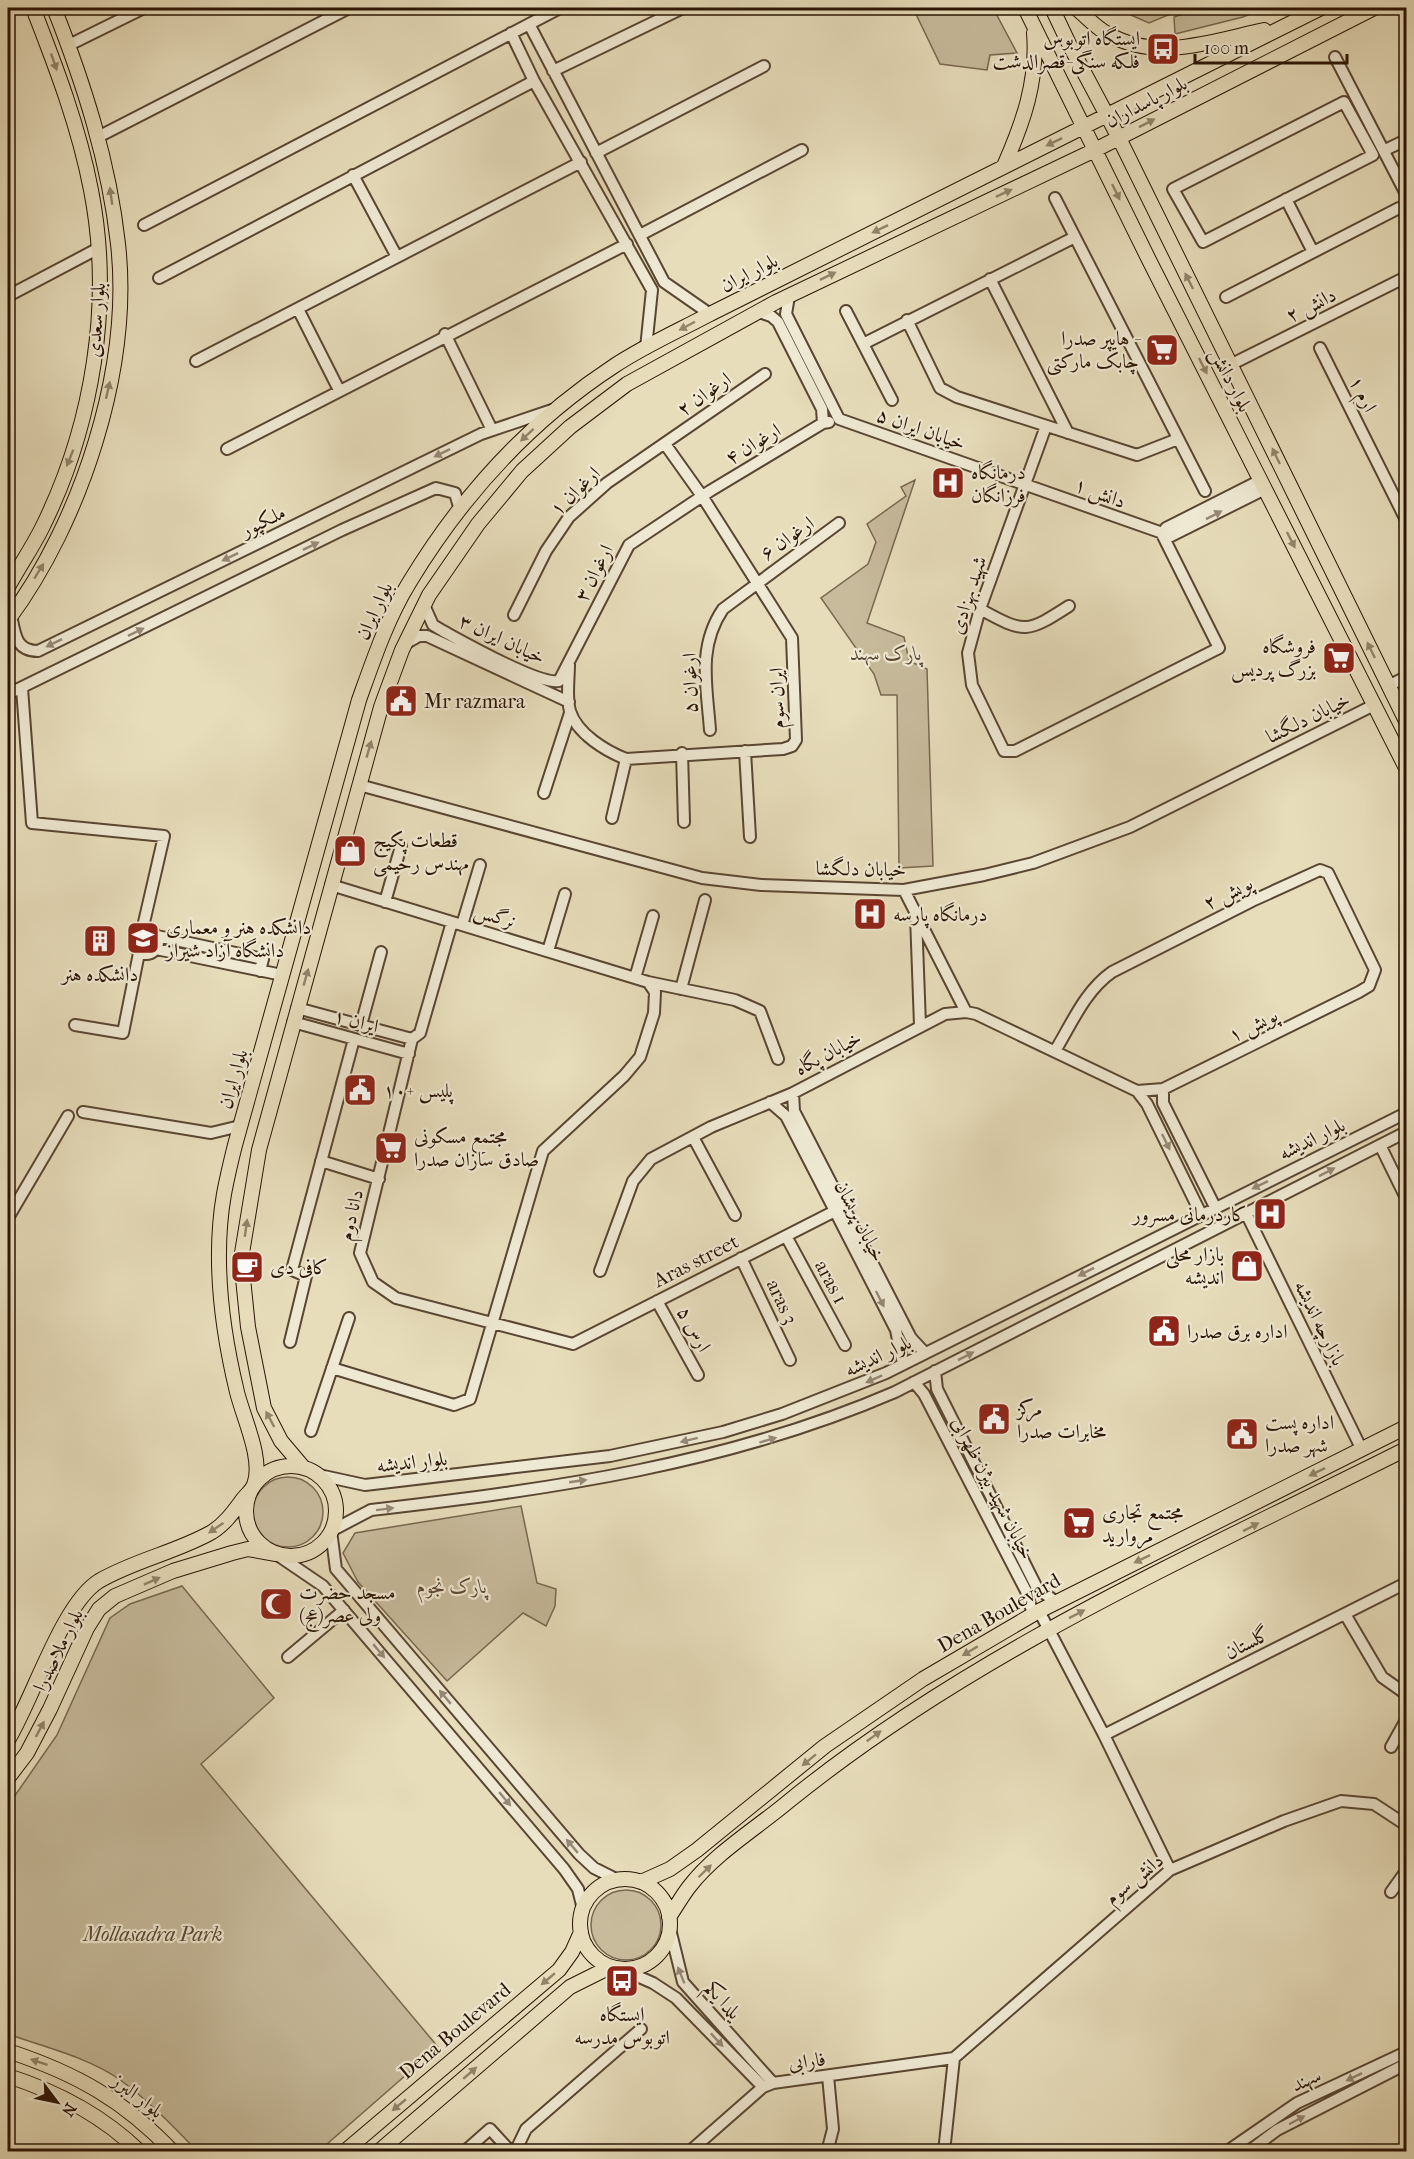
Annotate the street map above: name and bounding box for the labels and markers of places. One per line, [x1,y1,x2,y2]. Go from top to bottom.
place label: ایستگاه اتوبوس فلکه سنگی-قصرالدشت [992,25,1140,75]
bus stop icon: ایستگاه اتوبوس فلکه سنگی-قصرالدشت [1145,31,1181,67]
place label: هایپر صدرا - چابک مارکتی [1046,327,1142,376]
supermarket icon: هایپر صدرا - چابک مارکتی [1144,332,1180,368]
place label: درمانگاه فرزانگان [971,459,1026,508]
hospital icon: درمانگاه فرزانگان [930,465,966,501]
place label: فروشگاه بزرگ پردیس [1231,633,1316,683]
supermarket icon: فروشگاه بزرگ پردیس [1321,640,1357,676]
public building icon: Mr razmara [383,683,419,719]
place label: Mr razmara [424,690,526,713]
place label: قطعات پکیج مهندس رحیمی [373,829,469,877]
shop icon: قطعات پکیج مهندس رحیمی [332,833,368,869]
hospital icon: درمانگاه پارسه [852,896,888,932]
place label: درمانگاه پارسه [893,901,987,929]
place label: دانشکده هنر و معماری دانشگاه آزاد شیراز [164,916,311,962]
school or university icon: دانشکده هنر و معماری دانشگاه آزاد شیراز [125,920,161,956]
building icon: دانشکده هنر [82,923,118,959]
place label: دانشکده هنر [60,963,138,986]
public building icon: پلیس +۱۰ [342,1072,378,1108]
place label: پلیس +۱۰ [383,1079,454,1105]
place label: مجتمع مسکونی صادق سازان صدرا [414,1125,539,1171]
supermarket icon: مجتمع مسکونی صادق سازان صدرا [373,1130,409,1166]
hospital icon: کاردرمانی مسرور [1252,1196,1288,1232]
place label: کاردرمانی مسرور [1131,1203,1247,1228]
place label: بازار محلی اندیشه [1166,1243,1224,1289]
shop icon: بازار محلی اندیشه [1229,1248,1265,1284]
cafe icon: کافی دی [229,1249,265,1285]
place label: کافی دی [270,1256,328,1279]
public building icon: اداره برق صدرا [1146,1313,1182,1349]
place label: اداره برق صدرا [1187,1320,1288,1343]
place label: مرکز مخابرات صدرا [1015,1397,1106,1443]
public building icon: مرکز مخابرات صدرا [976,1401,1012,1437]
place label: اداره پست شهر صدرا [1265,1411,1334,1458]
public building icon: اداره پست شهر صدرا [1224,1416,1260,1452]
place label: مجتمع تجاری مروارید [1102,1501,1183,1549]
supermarket icon: مجتمع تجاری مروارید [1061,1505,1097,1541]
place label: مسجد حضرت ولی عصر(عج) [299,1581,395,1632]
mosque icon: مسجد حضرت ولی عصر(عج) [258,1586,294,1622]
bus stop icon: ایستگاه اتوبوس مدرسه [604,1963,640,1999]
place label: ایستگاه اتوبوس مدرسه [574,2001,670,2050]

